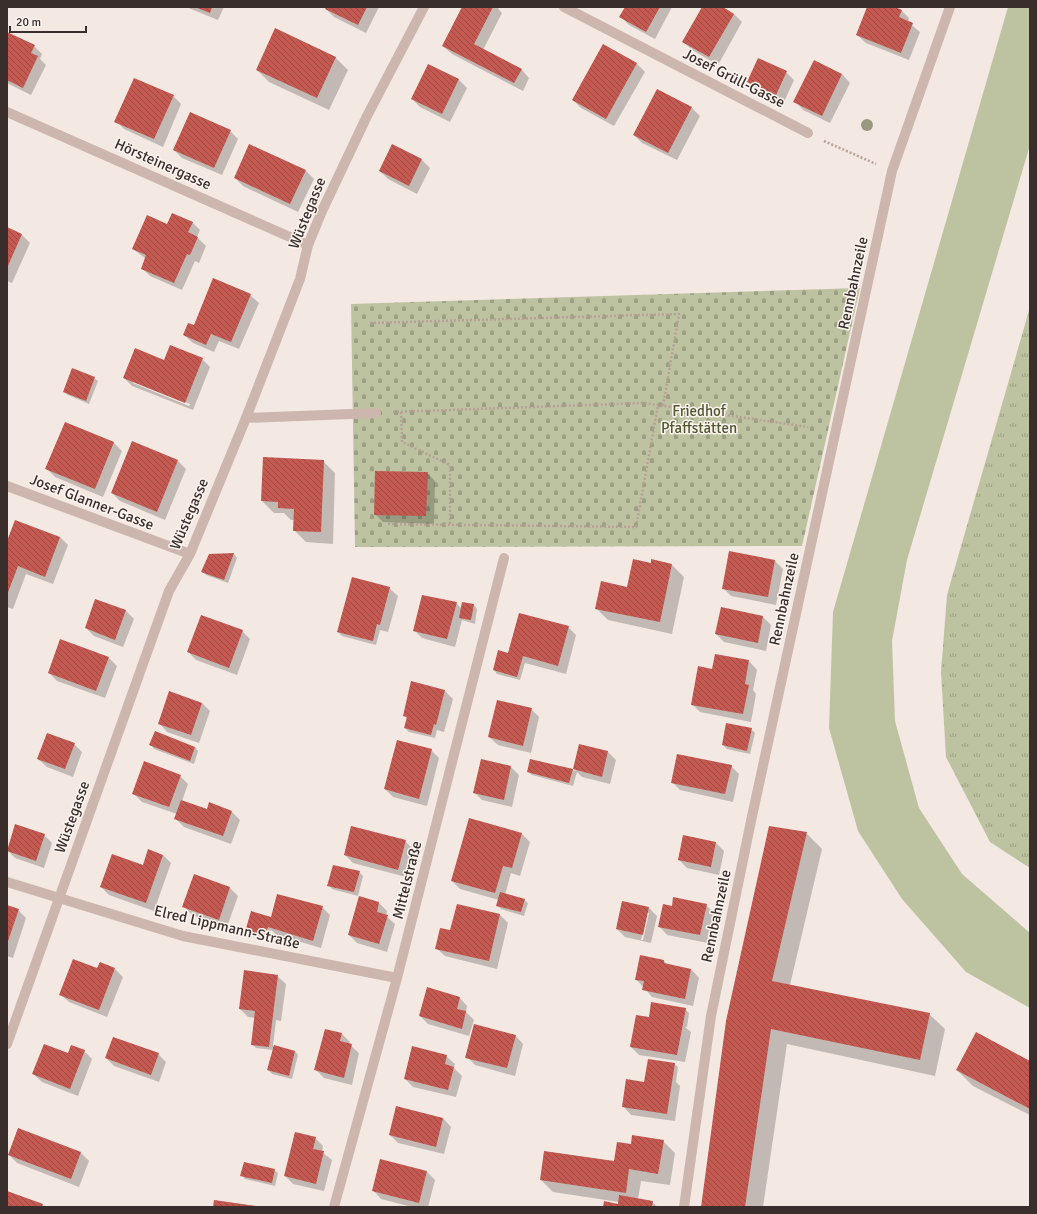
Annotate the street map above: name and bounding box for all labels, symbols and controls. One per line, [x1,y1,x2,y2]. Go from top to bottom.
scale bar [10,8,86,34]
text: 20 m [16,15,41,30]
street label: Josef Grüll-Gasse [680,45,788,111]
street label: Hörsteinergasse [112,135,214,193]
street label: Wüstegasse [284,175,330,251]
street label: Rennbahnzeile [834,235,872,331]
park label: Friedhof Pfaffstätten [661,402,737,437]
street label: Josef Glanner-Gasse [28,470,156,534]
street label: Wüstegasse [166,476,212,552]
street label: Rennbahnzeile [765,551,803,647]
street label: Wüstegasse [51,778,93,856]
street label: Mittelstraße [389,839,425,921]
street label: Rennbahnzeile [697,868,735,964]
street label: Elred Lippmann-Straße [152,901,302,953]

